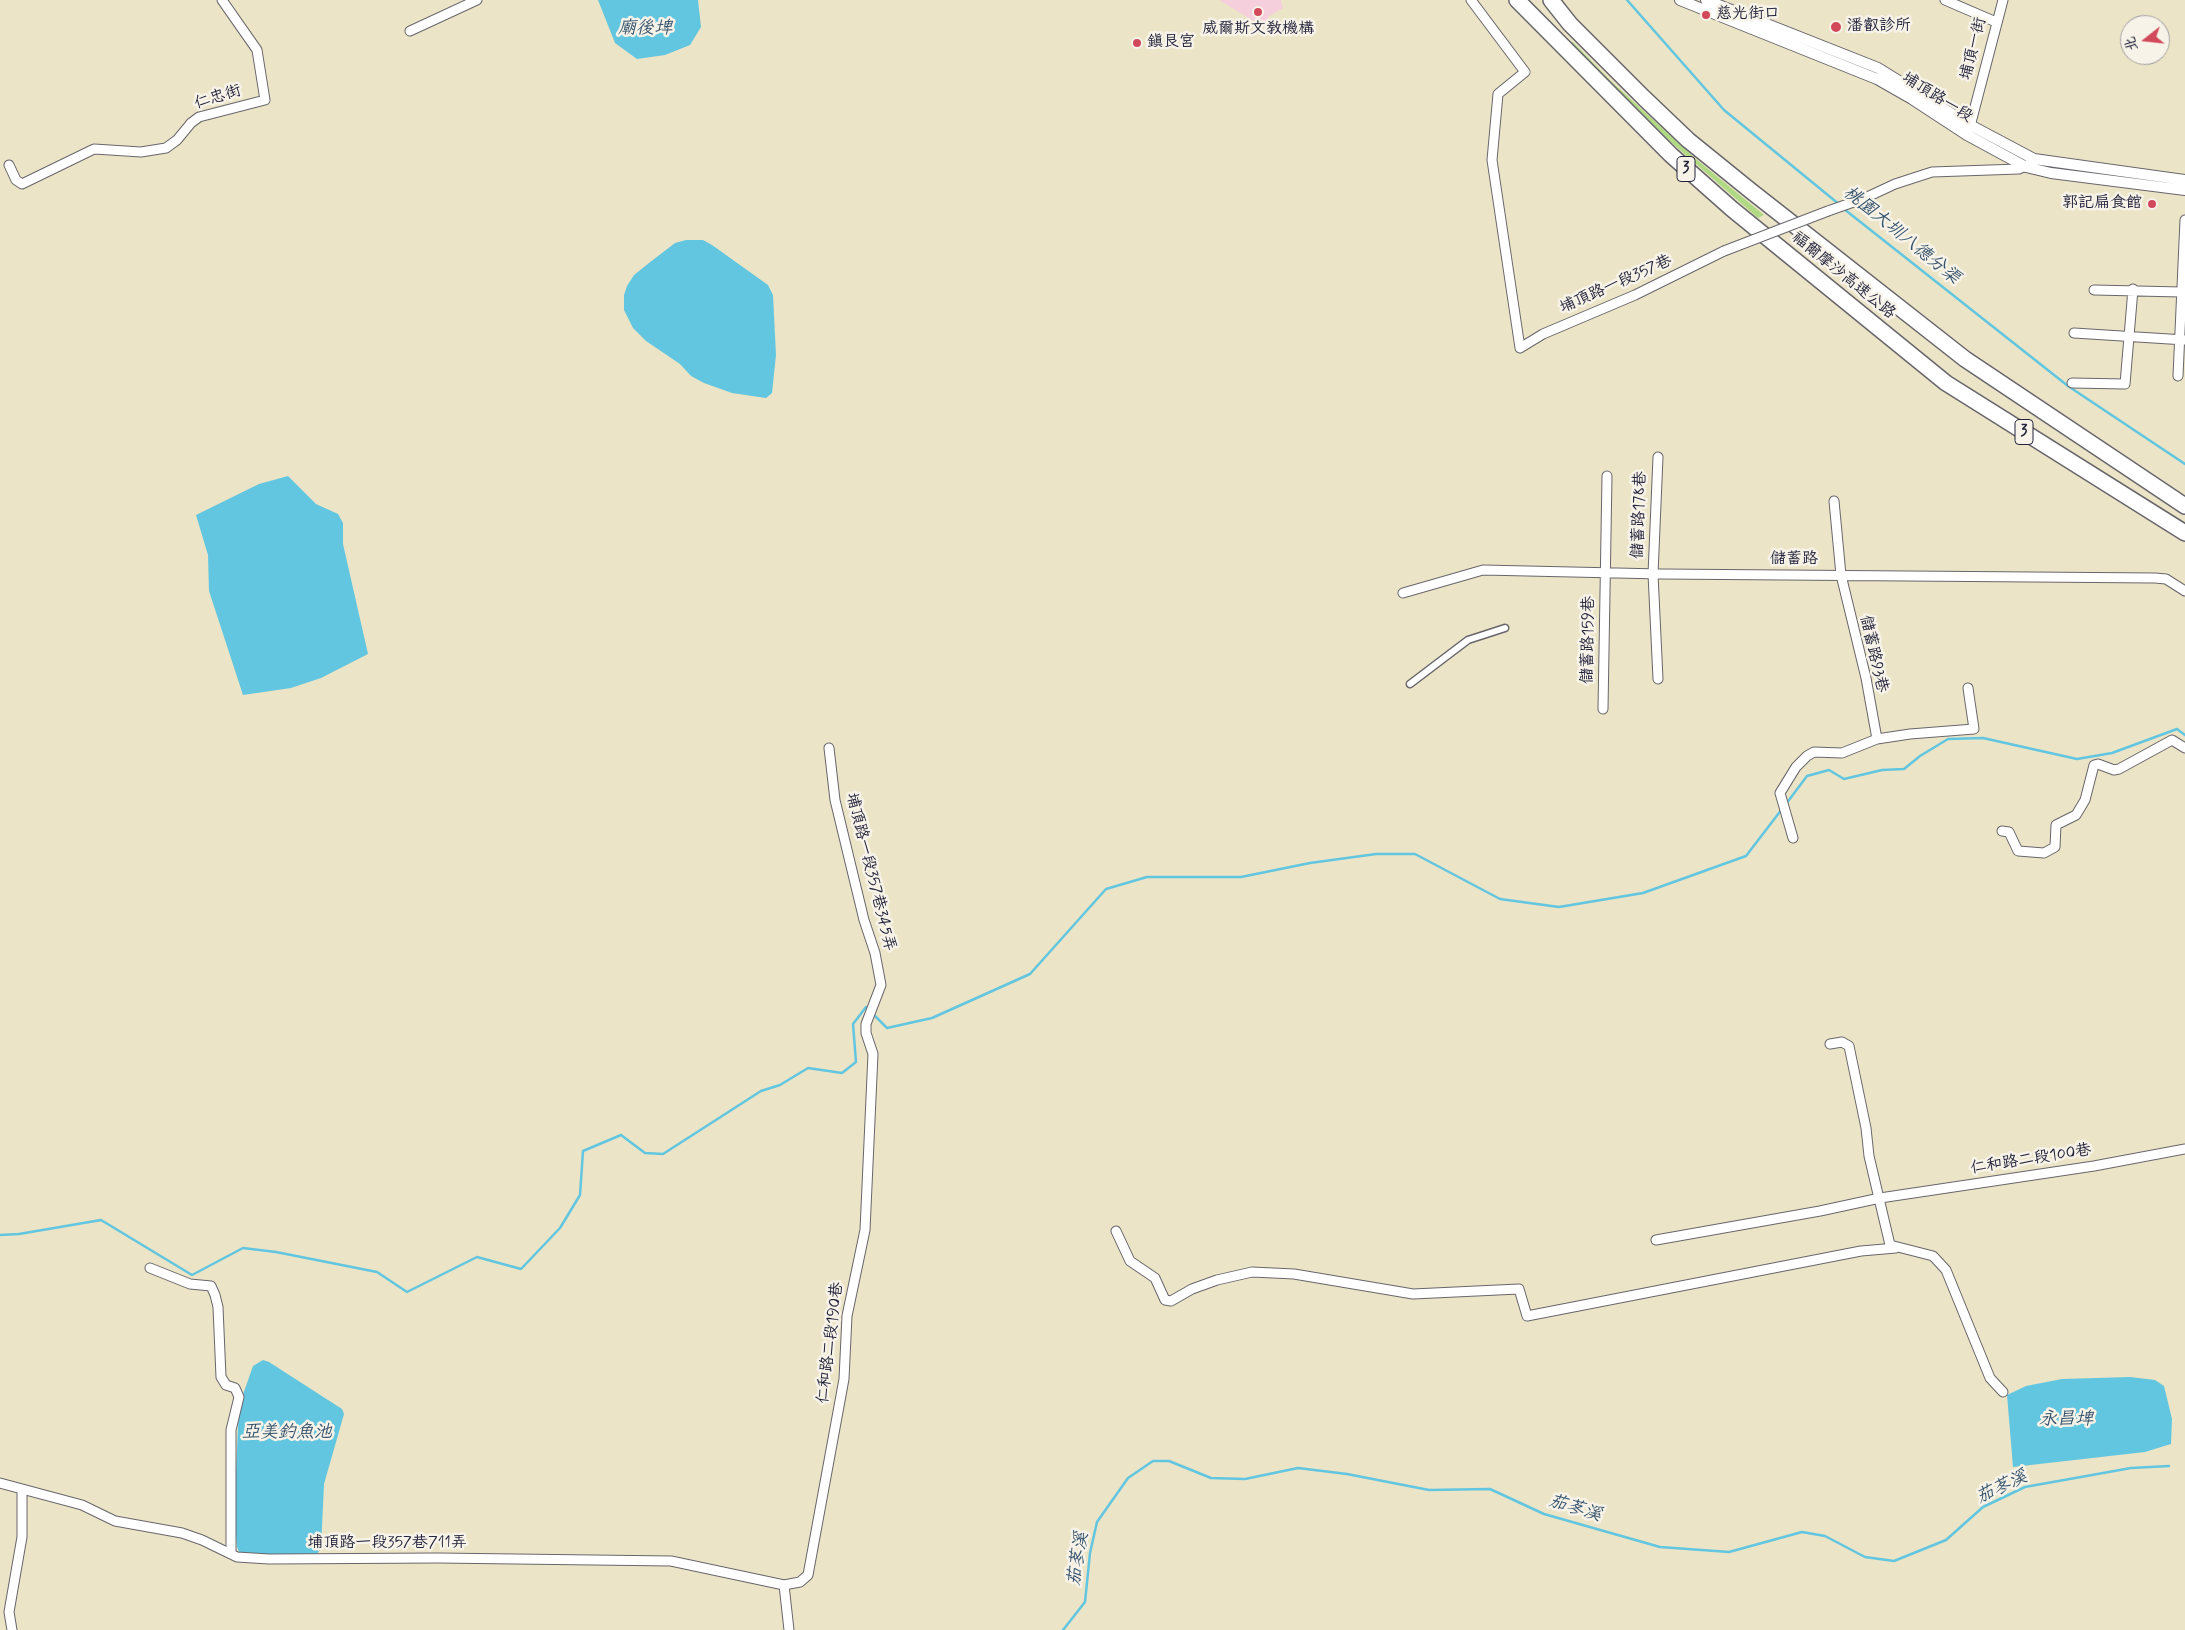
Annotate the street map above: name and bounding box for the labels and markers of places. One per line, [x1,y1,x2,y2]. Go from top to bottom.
place label: 慈光街口 [1716,5,1780,25]
marker: 威爾斯文教機構 [1252,6,1264,18]
marker: 慈光街口 [1700,9,1712,21]
place label: 潘叡診所 [1847,17,1911,37]
place label: 威爾斯文教機構 [1202,20,1314,40]
marker: 潘叡診所 [1829,20,1843,34]
place label: 鎮艮宮 [1147,33,1195,53]
marker: 鎮艮宮 [1131,37,1143,49]
place label: 郭記扁食館 [2062,194,2142,214]
marker: 郭記扁食館 [2146,198,2158,210]

